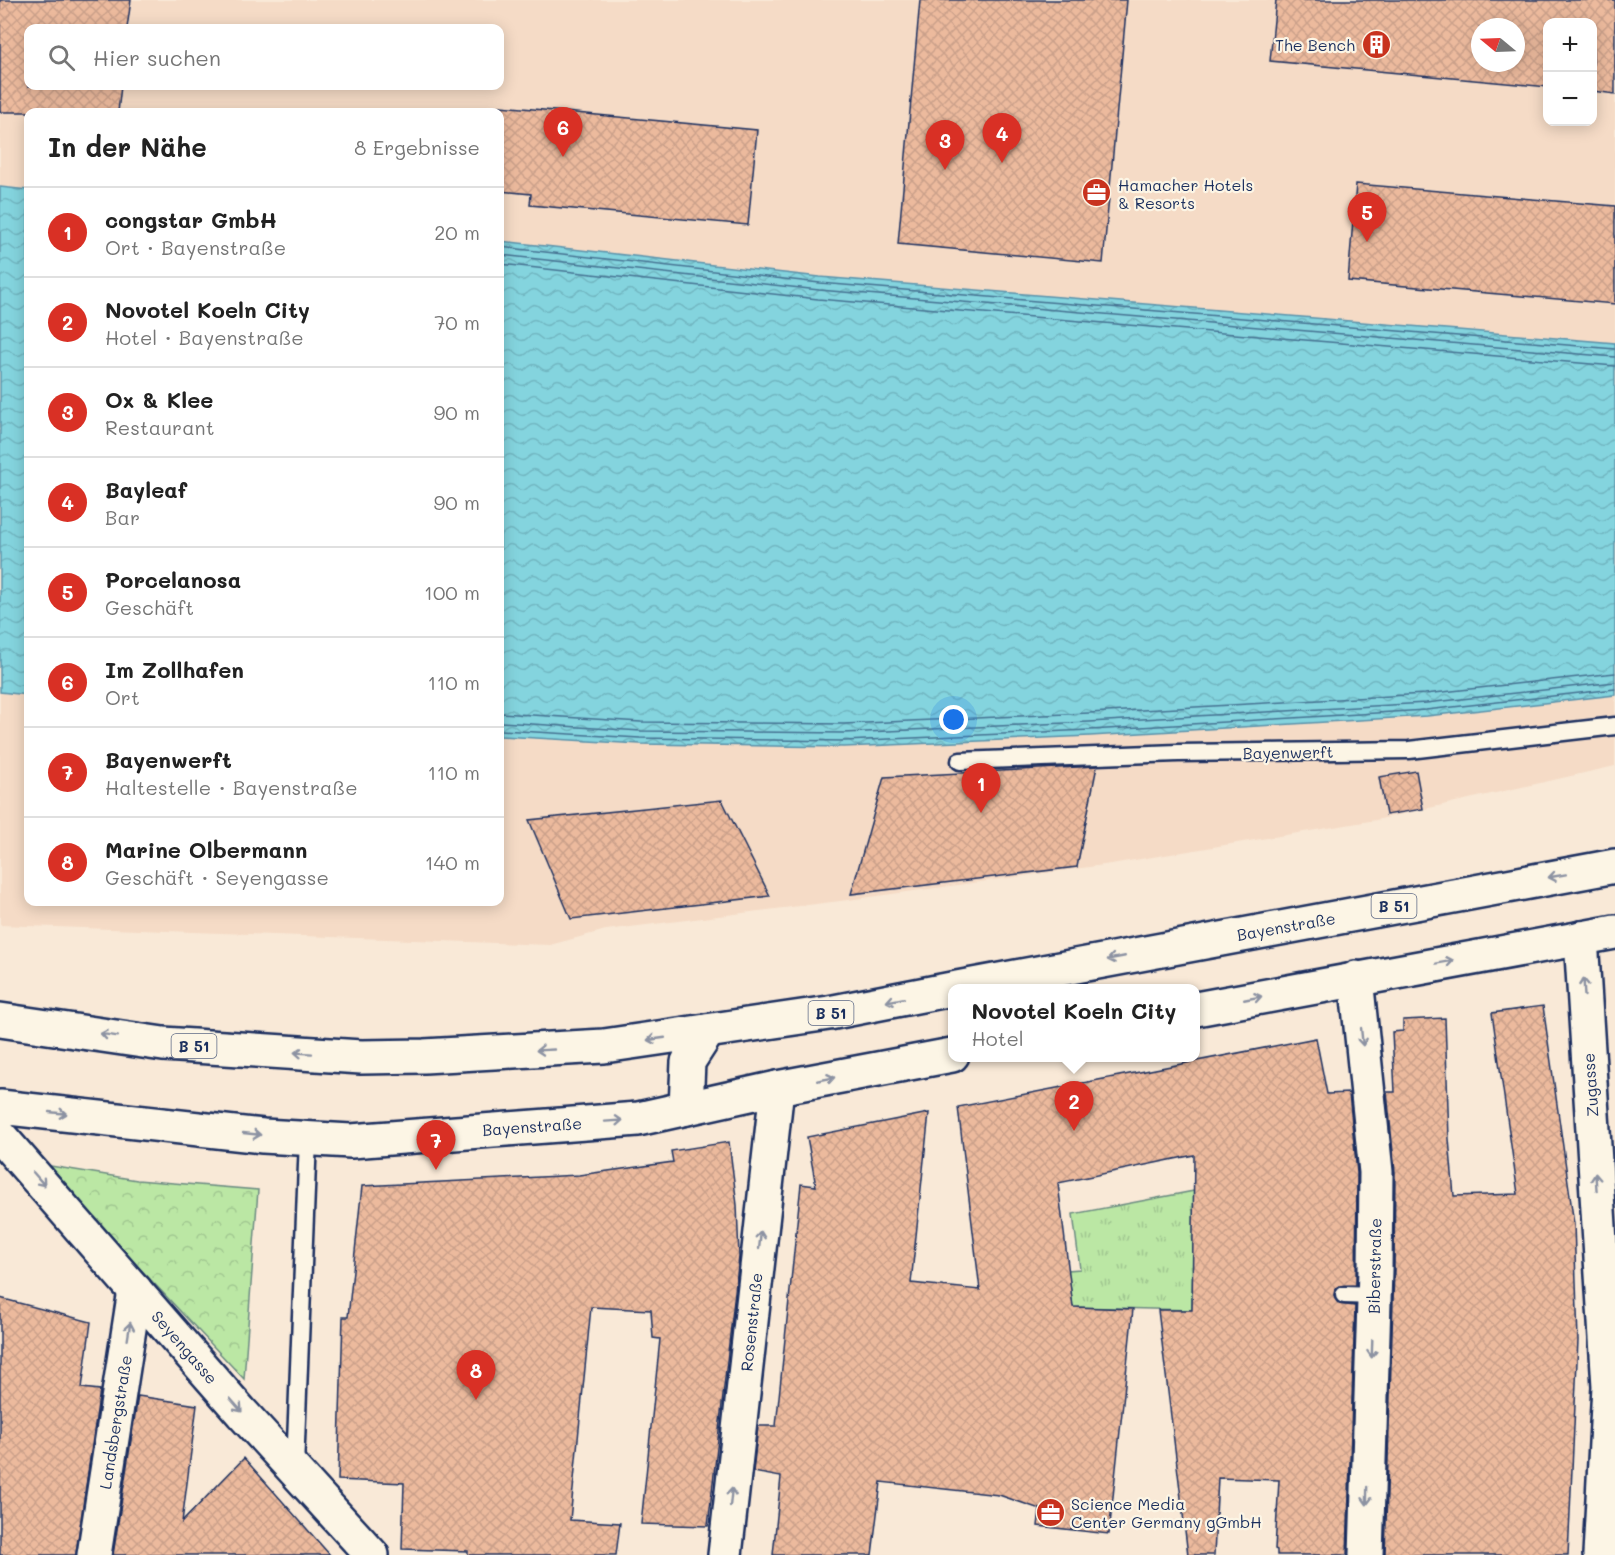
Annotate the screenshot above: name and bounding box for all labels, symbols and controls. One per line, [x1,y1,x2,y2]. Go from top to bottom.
north arrow [1471,18,1525,72]
map controls [1543,18,1597,126]
button: + [1543,18,1597,72]
search box [24,24,504,90]
building icon: The Bench [1360,28,1392,60]
place label: The Bench [1275,34,1355,55]
icon: search [45,41,78,74]
text: Hier suchen [93,43,221,72]
button: − [1543,72,1597,126]
pin: 6 [544,108,582,157]
pin: 4 [982,114,1022,163]
pin: 3 [926,120,964,170]
text: In der Nähe [48,130,207,164]
text: 8 Ergebnisse [354,134,480,160]
place label: Hamacher Hotels & Resorts [1118,174,1253,213]
office icon: Hamacher Hotels & Resorts [1081,177,1113,209]
pin: 5 [1348,192,1386,242]
text: congstar GmbH [105,205,277,234]
text: 1 [63,219,72,245]
text: 20 m [434,219,480,245]
text: Ort · Bayenstraße [105,234,286,260]
text: Novotel Koeln City [105,295,310,324]
text: 2 [62,309,73,335]
text: 70 m [434,309,480,335]
text: Hotel · Bayenstraße [105,324,304,350]
text: Ox & Klee [105,385,213,414]
text: 3 [62,399,74,425]
text: 90 m [434,399,480,425]
text: Restaurant [105,414,215,440]
text: Bayleaf [105,475,187,504]
text: 4 [61,489,74,515]
text: 90 m [434,489,480,515]
text: Bar [105,504,140,530]
text: Porcelanosa [105,565,241,594]
text: 5 [62,579,73,605]
text: 100 m [424,579,480,605]
text: Geschäft [105,594,194,620]
text: Im Zollhafen [105,655,244,684]
text: 6 [61,669,74,695]
text: 110 m [427,669,480,695]
text: Ort [105,684,140,710]
your location [939,705,968,734]
street label: Bayenwerft [1243,741,1333,763]
text: Bayenwerft [105,745,232,774]
text: 7 [62,759,73,785]
text: 110 m [427,759,480,785]
pin: 1 [962,764,1000,813]
text: Haltestelle · Bayenstraße [105,774,358,800]
text: Marine Olbermann [105,835,307,864]
text: 8 [61,849,74,875]
text: 140 m [425,849,480,875]
text: Geschäft · Seyengasse [105,864,329,890]
one-way arrow [1548,871,1568,882]
road number: B 51 [1372,894,1416,918]
street label: Bayenstraße [1235,907,1337,945]
one-way arrow [1106,953,1126,964]
one-way arrow [1434,957,1454,968]
one-way arrow [1579,978,1590,998]
popup [948,984,1200,1062]
one-way arrow [1243,992,1262,1003]
one-way arrow [886,995,905,1006]
text: Novotel Koeln City [972,996,1176,1025]
road number: B 51 [808,1001,854,1025]
text: Hotel [972,1025,1024,1051]
one-way arrow [1357,1026,1368,1046]
one-way arrow [99,1030,119,1041]
one-way arrow [646,1033,666,1044]
road number: B 51 [172,1034,216,1058]
one-way arrow [536,1044,556,1055]
one-way arrow [293,1047,313,1058]
street label: Zugasse [1577,1052,1603,1118]
one-way arrow [815,1073,835,1084]
pin: 2 [1054,1082,1094,1131]
one-way arrow [48,1108,68,1119]
street label: Bayenstraße [481,1112,583,1140]
one-way arrow [603,1115,623,1126]
pin: 7 [416,1120,456,1170]
one-way arrow [242,1129,261,1140]
one-way arrow [32,1171,46,1186]
one-way arrow [1590,1173,1601,1193]
street label: Biberstraße [1363,1218,1385,1314]
one-way arrow [755,1231,766,1251]
street label: Rosenstraße [735,1272,767,1372]
street label: Seyengasse [147,1306,223,1388]
one-way arrow [123,1322,134,1341]
one-way arrow [1366,1339,1378,1359]
pin: 8 [456,1350,496,1400]
street label: Landsbergstraße [94,1353,136,1491]
one-way arrow [229,1398,243,1413]
one-way arrow [1362,1485,1373,1505]
one-way arrow [726,1487,737,1507]
place label: Science Media Center Germany gGmbH [1071,1493,1262,1532]
office icon: Science Media Center Germany gGmbH [1034,1496,1066,1528]

